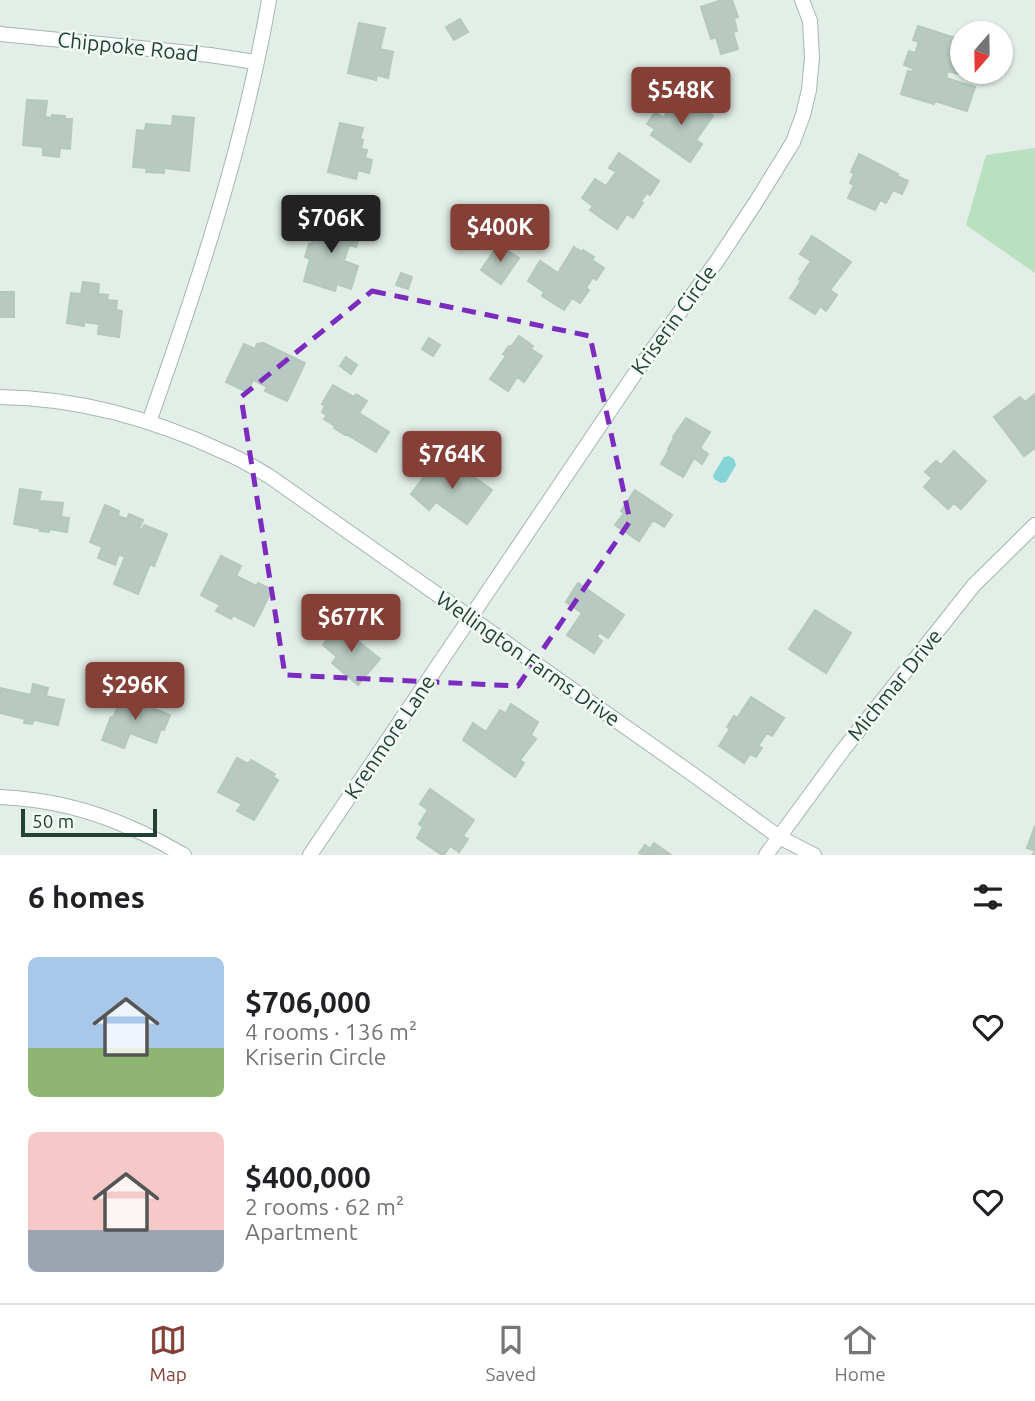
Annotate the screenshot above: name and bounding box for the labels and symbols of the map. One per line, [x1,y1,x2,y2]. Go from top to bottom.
north arrow [950,21,1013,84]
street label: Chippoke Road [56,27,200,65]
pin: $548K [632,68,730,127]
pin: $706K [282,196,380,255]
pin: $400K [451,204,549,264]
street label: Kriserin Circle [626,260,721,379]
pin: $764K [403,432,501,491]
street label: Wellington Farms Drive [432,586,625,731]
pin: $677K [302,594,400,654]
street label: Michmar Drive [842,624,946,745]
pin: $296K [86,662,184,722]
street label: Krenmore Lane [339,670,439,803]
scale bar [21,806,158,838]

